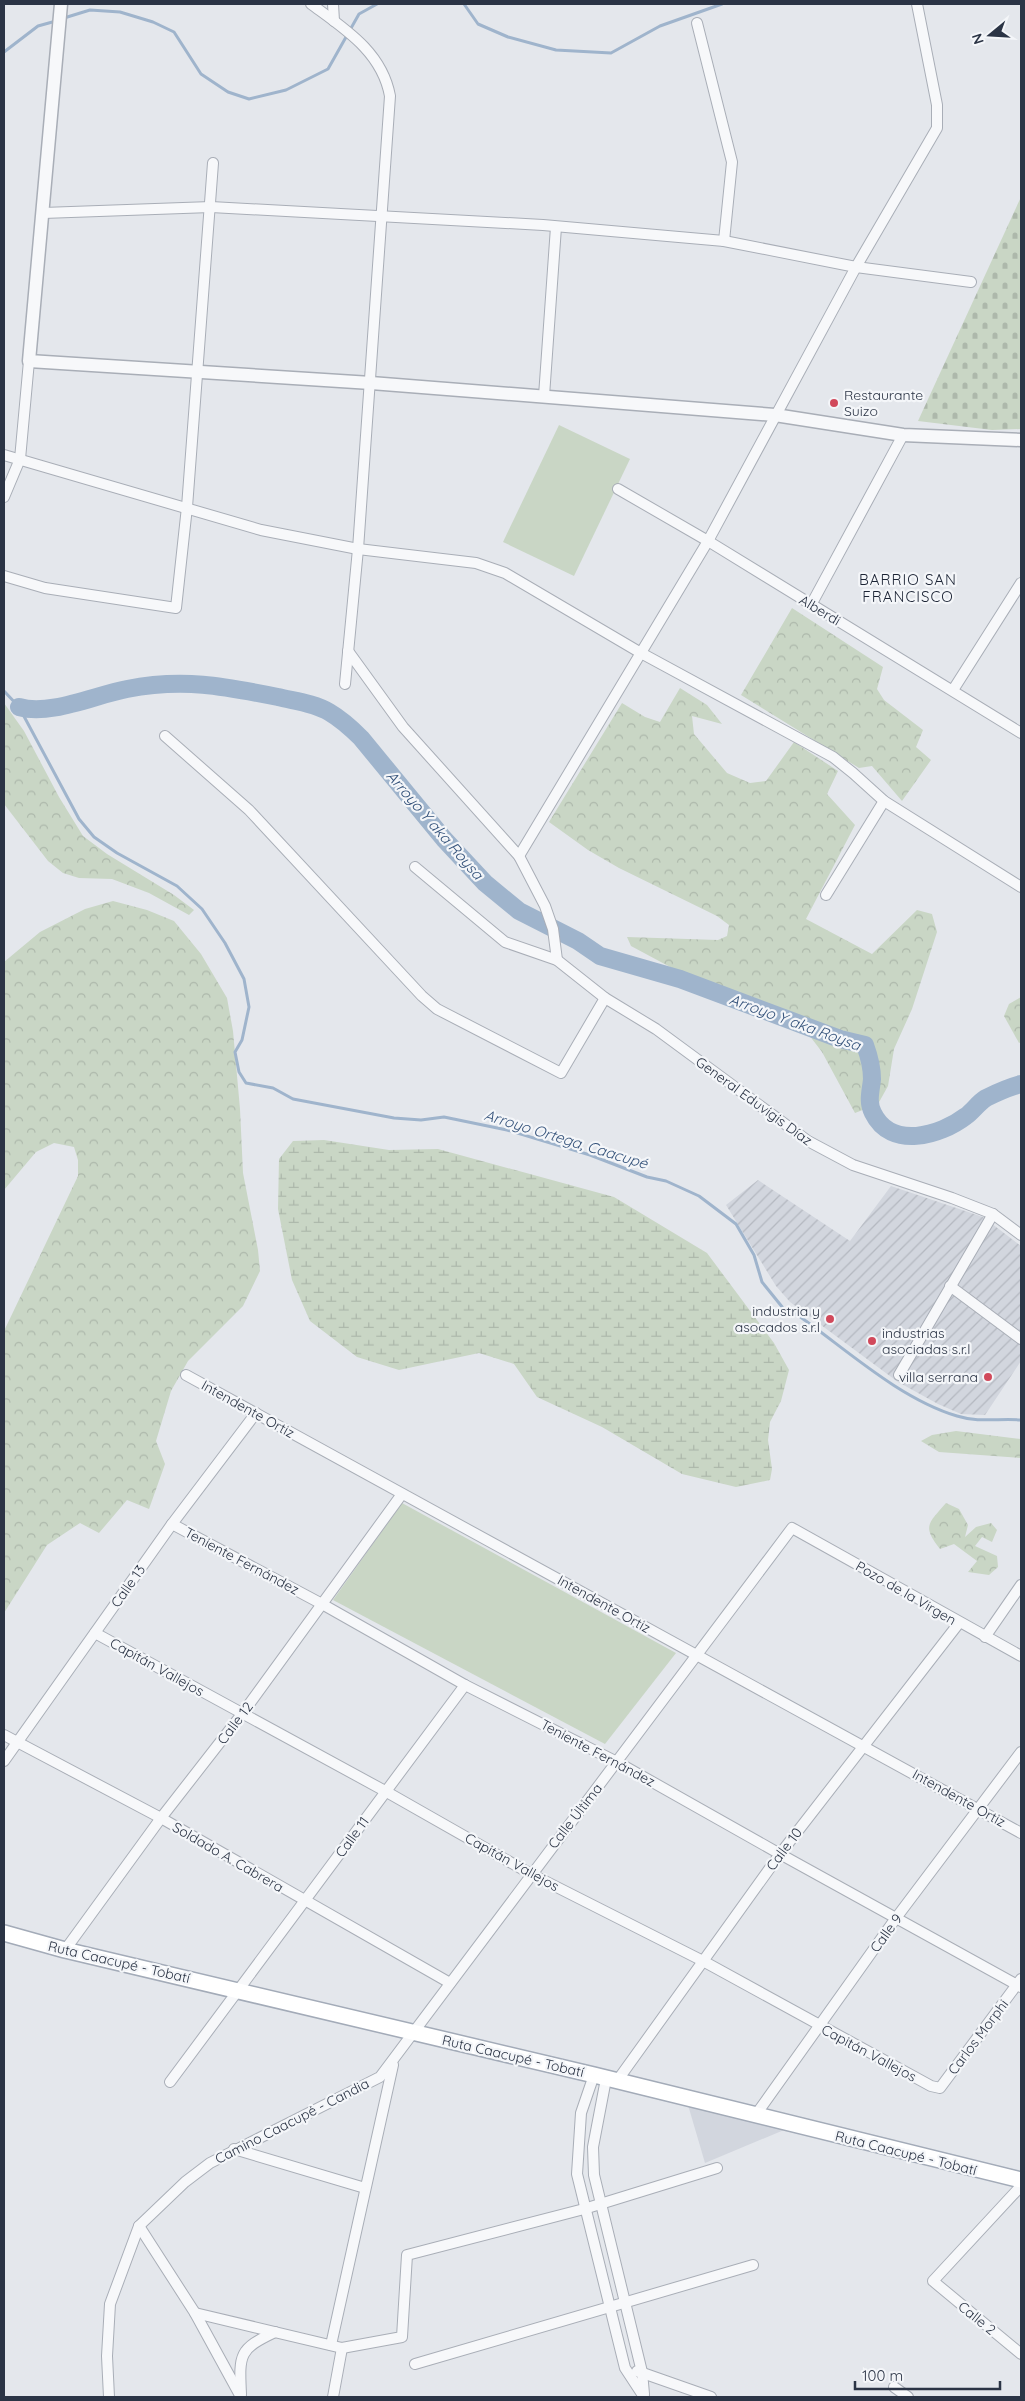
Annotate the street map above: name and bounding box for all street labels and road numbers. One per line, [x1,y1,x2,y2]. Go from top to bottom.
street label: Alberdi [796,591,844,629]
street label: General Eduvigis Díaz [692,1053,816,1150]
street label: Intendente Ortiz [198,1376,298,1442]
street label: Teniente Fernández [182,1523,303,1599]
street label: Pozo de la Virgen [853,1557,959,1629]
street label: Calle 13 [107,1561,149,1611]
street label: Intendente Ortiz [554,1571,654,1637]
street label: Capitán Vallejos [107,1634,207,1700]
street label: Calle 12 [213,1698,257,1748]
street label: Teniente Fernández [538,1715,659,1791]
street label: Intendente Ortiz [909,1765,1009,1831]
street label: Calle Última [544,1780,606,1852]
street label: Calle 11 [331,1813,373,1861]
street label: Soldado A. Cabrera [169,1818,287,1896]
street label: Calle 10 [762,1824,806,1874]
street label: Capitán Vallejos [462,1829,562,1895]
street label: Calle 9 [866,1910,906,1956]
street label: Ruta Caacupé - Tobatí [46,1937,192,1987]
street label: Carlos Morphi [944,1996,1012,2078]
street label: Capitán Vallejos [818,2020,920,2086]
street label: Ruta Caacupé - Tobatí [440,2031,586,2081]
street label: Camino Caacupé - Candia [212,2074,372,2168]
street label: Ruta Caacupé - Tobatí [833,2127,979,2179]
street label: Calle 2 [954,2297,1000,2339]

